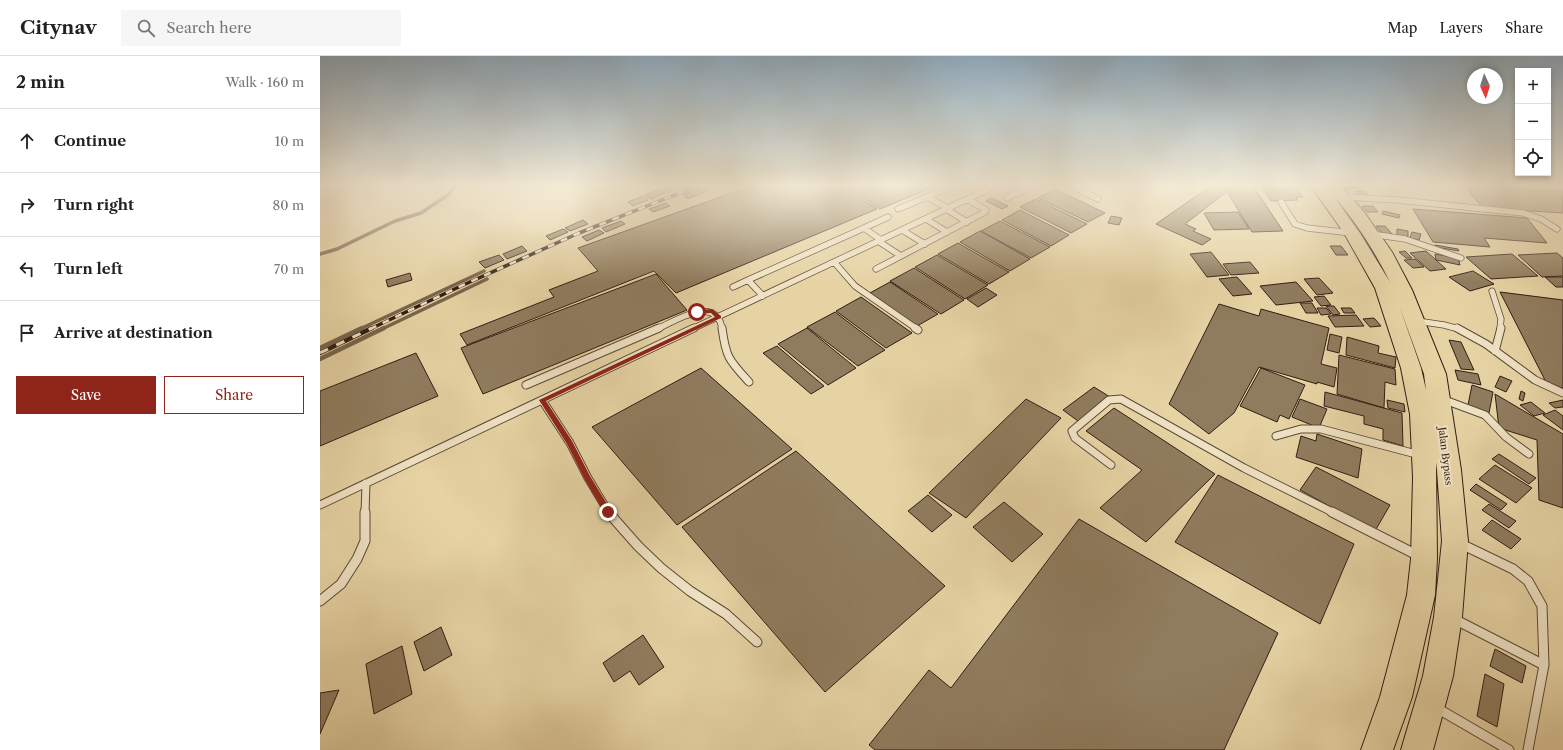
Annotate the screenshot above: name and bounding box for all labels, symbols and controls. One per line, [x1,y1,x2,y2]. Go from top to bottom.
search box [121,10,401,46]
text: Citynav [20,16,97,39]
icon: search [135,17,157,39]
text: Search here [167,18,252,37]
text: Map [1387,19,1417,37]
text: Layers [1439,19,1483,37]
text: Share [1505,19,1543,37]
north arrow [1467,68,1503,104]
map controls [1515,68,1551,176]
button: + [1515,68,1551,104]
text: 2 min [16,72,65,92]
text: Walk · 160 m [225,74,304,90]
button: − [1515,104,1551,140]
icon: ahead [16,130,38,152]
text: Continue [54,131,126,150]
text: 10 m [275,133,304,149]
button: locate [1515,140,1551,176]
icon: right [16,194,38,216]
text: Turn right [54,195,134,214]
text: 80 m [272,197,304,213]
icon: left [16,258,38,280]
text: Turn left [54,259,123,278]
text: 70 m [274,261,304,277]
route start [688,303,706,321]
icon: arrive [16,322,38,344]
text: Arrive at destination [54,323,213,342]
button: Save [16,376,156,414]
button: Share [164,376,304,414]
street label: Jalan Bypass [1435,424,1456,486]
route end [599,503,617,521]

